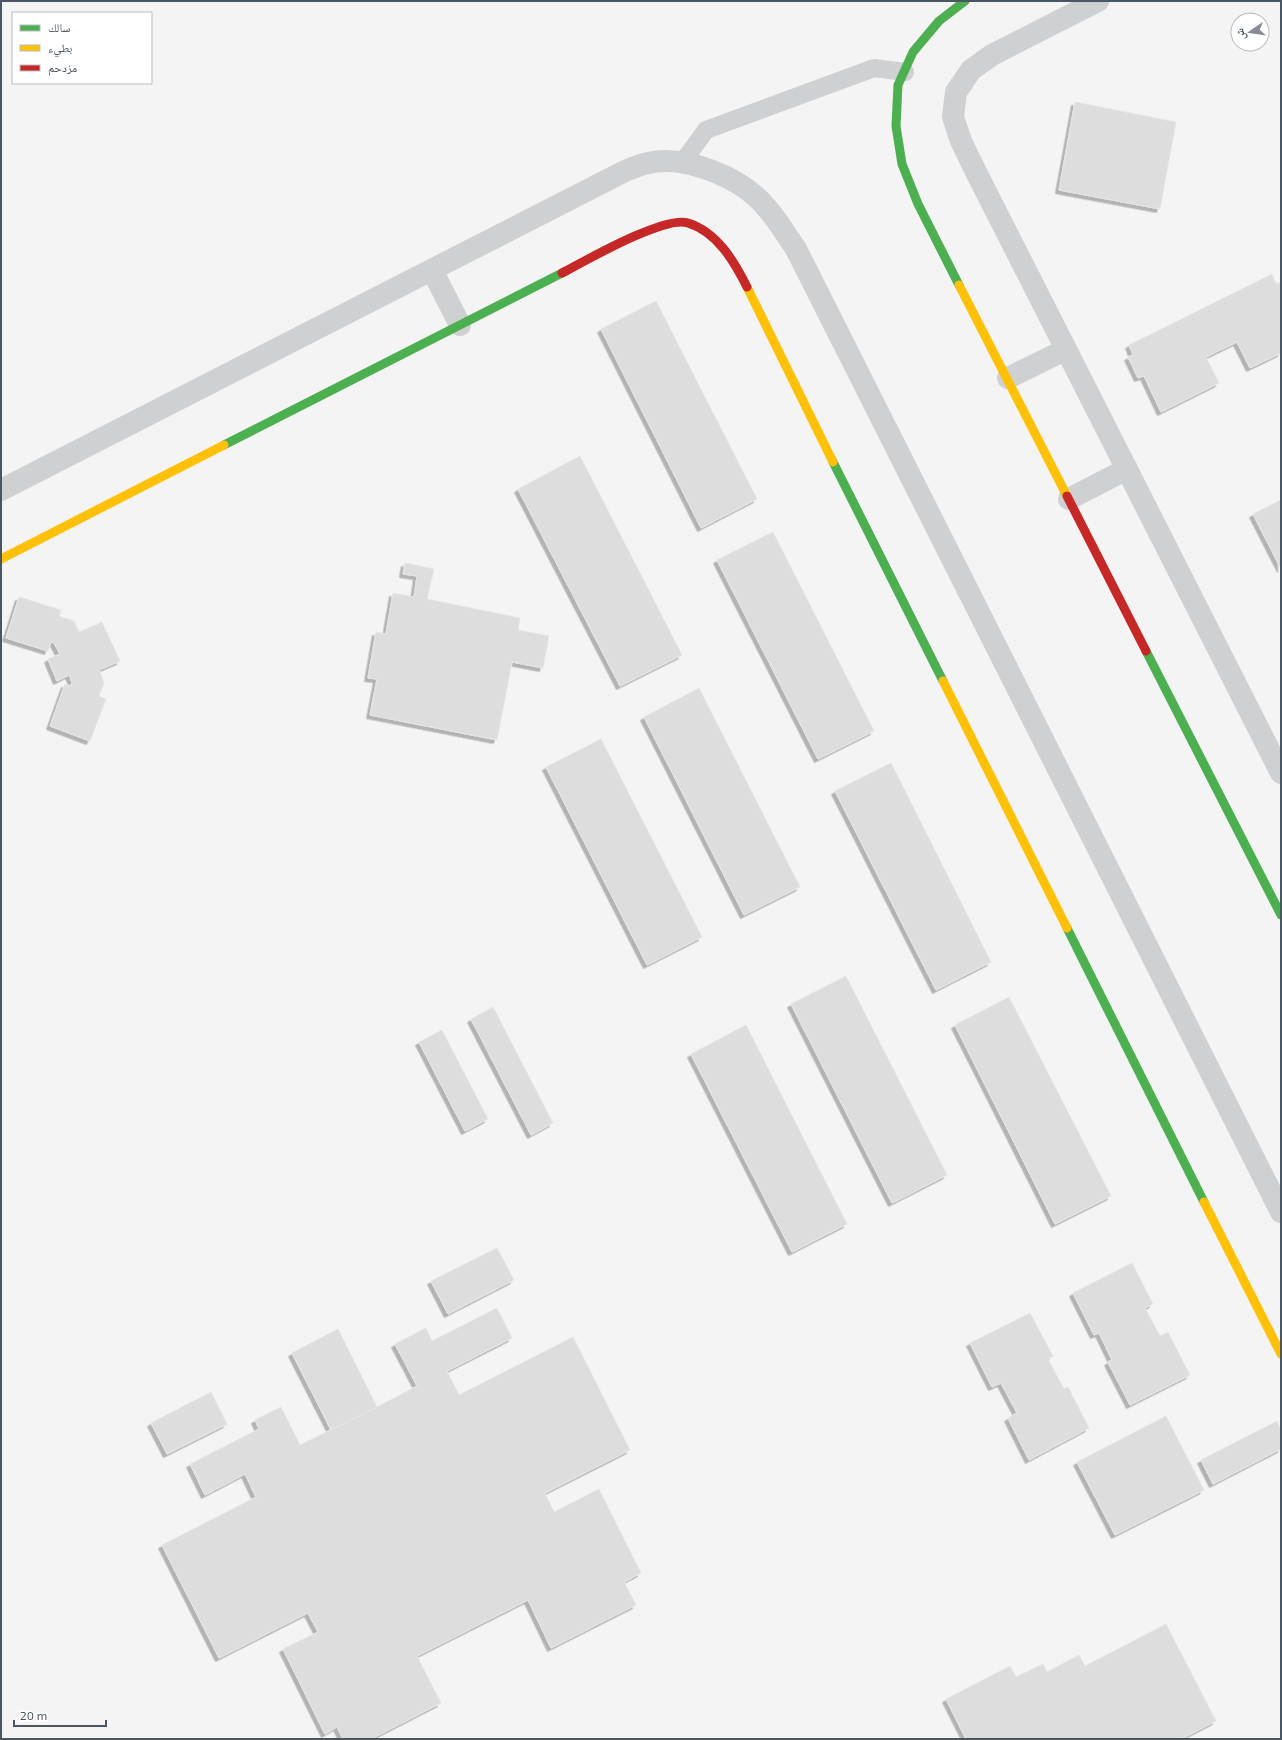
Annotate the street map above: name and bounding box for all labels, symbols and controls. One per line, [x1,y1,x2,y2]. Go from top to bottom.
legend [12,12,152,84]
north arrow [1230,12,1270,52]
text: سالك [48,20,70,34]
text: ش [1232,26,1249,42]
text: بطيء [48,40,72,58]
text: مزدحم [48,60,77,76]
scale bar [14,1702,106,1728]
text: 20 m [20,1708,47,1722]

